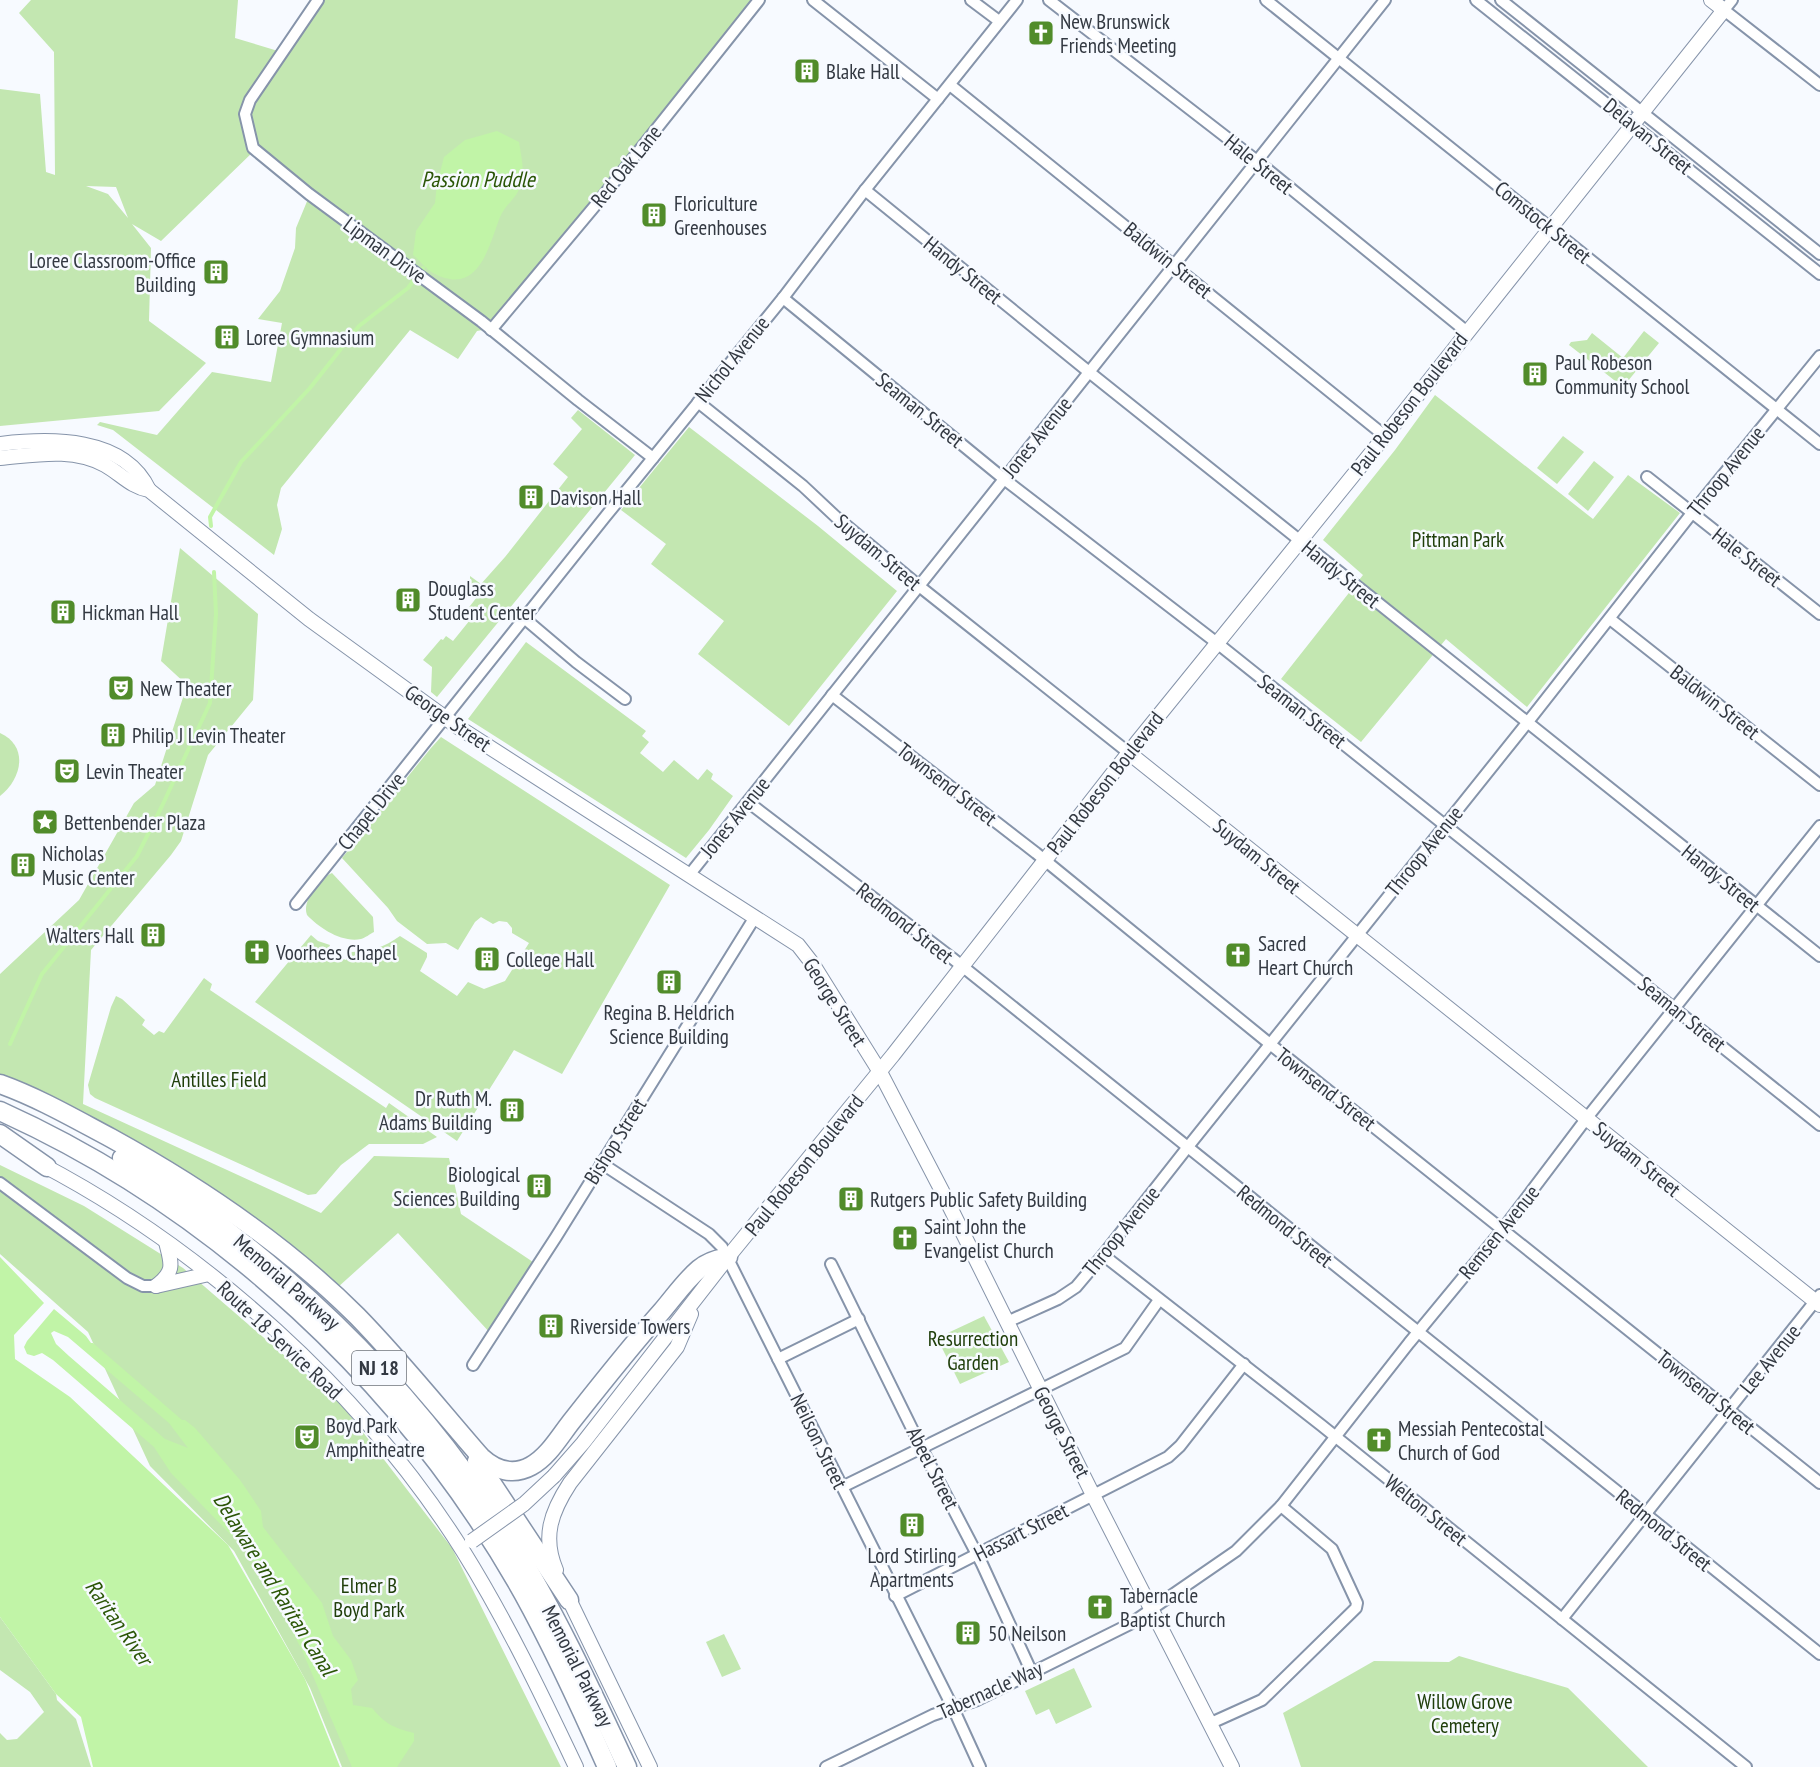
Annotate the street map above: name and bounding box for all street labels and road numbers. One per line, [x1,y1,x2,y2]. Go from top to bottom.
street label: Delavan Street [1598,92,1698,180]
street label: Red Oak Lane [585,119,667,213]
street label: Hale Street [1219,128,1299,200]
street label: Comstock Street [1489,175,1597,269]
street label: Lipman Drive [338,211,432,289]
street label: Baldwin Street [1118,216,1218,304]
street label: Handy Street [918,230,1008,310]
street label: Nichol Avenue [689,310,775,408]
street label: Paul Robeson Boulevard [1345,327,1473,481]
street label: Seaman Street [871,366,970,454]
street label: Jones Avenue [996,391,1078,484]
street label: Throop Avenue [1681,420,1771,522]
street label: Suydam Street [829,508,927,596]
street label: Hale Street [1707,521,1787,593]
street label: Handy Street [1296,534,1386,614]
street label: Baldwin Street [1665,659,1765,746]
street label: Seaman Street [1252,668,1352,754]
street label: George Street [400,678,497,758]
street label: Paul Robeson Boulevard [1041,706,1169,860]
street label: Townsend Street [892,737,1003,832]
street label: Chapel Drive [331,767,411,855]
street label: Jones Avenue [694,771,776,864]
street label: Throop Avenue [1379,800,1469,902]
street label: Suydam Street [1208,812,1306,900]
street label: Handy Street [1676,838,1766,918]
street label: Redmond Street [851,877,959,969]
street label: George Street [797,953,873,1051]
street label: Seaman Street [1633,970,1732,1058]
street label: Townsend Street [1271,1042,1382,1137]
street label: Paul Robeson Boulevard [739,1089,869,1241]
street label: Bishop Street [578,1093,652,1189]
street label: Suydam Street [1588,1115,1686,1203]
street label: Redmond Street [1231,1179,1339,1273]
street label: Remsen Avenue [1453,1179,1545,1285]
street label: Throop Avenue [1076,1180,1166,1282]
street label: Memorial Parkway [228,1228,346,1336]
street label: Route 18 Service Road [212,1275,348,1405]
street label: Lee Avenue [1734,1319,1806,1399]
street label: Townsend Street [1651,1344,1761,1440]
road number: NJ 18 [352,1351,406,1385]
street label: George Street [1027,1382,1097,1483]
street label: Neilson Street [784,1389,854,1493]
street label: Abeel Street [901,1422,965,1514]
street label: Welton Street [1379,1468,1473,1552]
street label: Redmond Street [1610,1483,1718,1577]
street label: Hassart Street [969,1497,1073,1567]
street label: Memorial Parkway [536,1601,620,1731]
street label: Tabernacle Way [933,1655,1047,1725]

